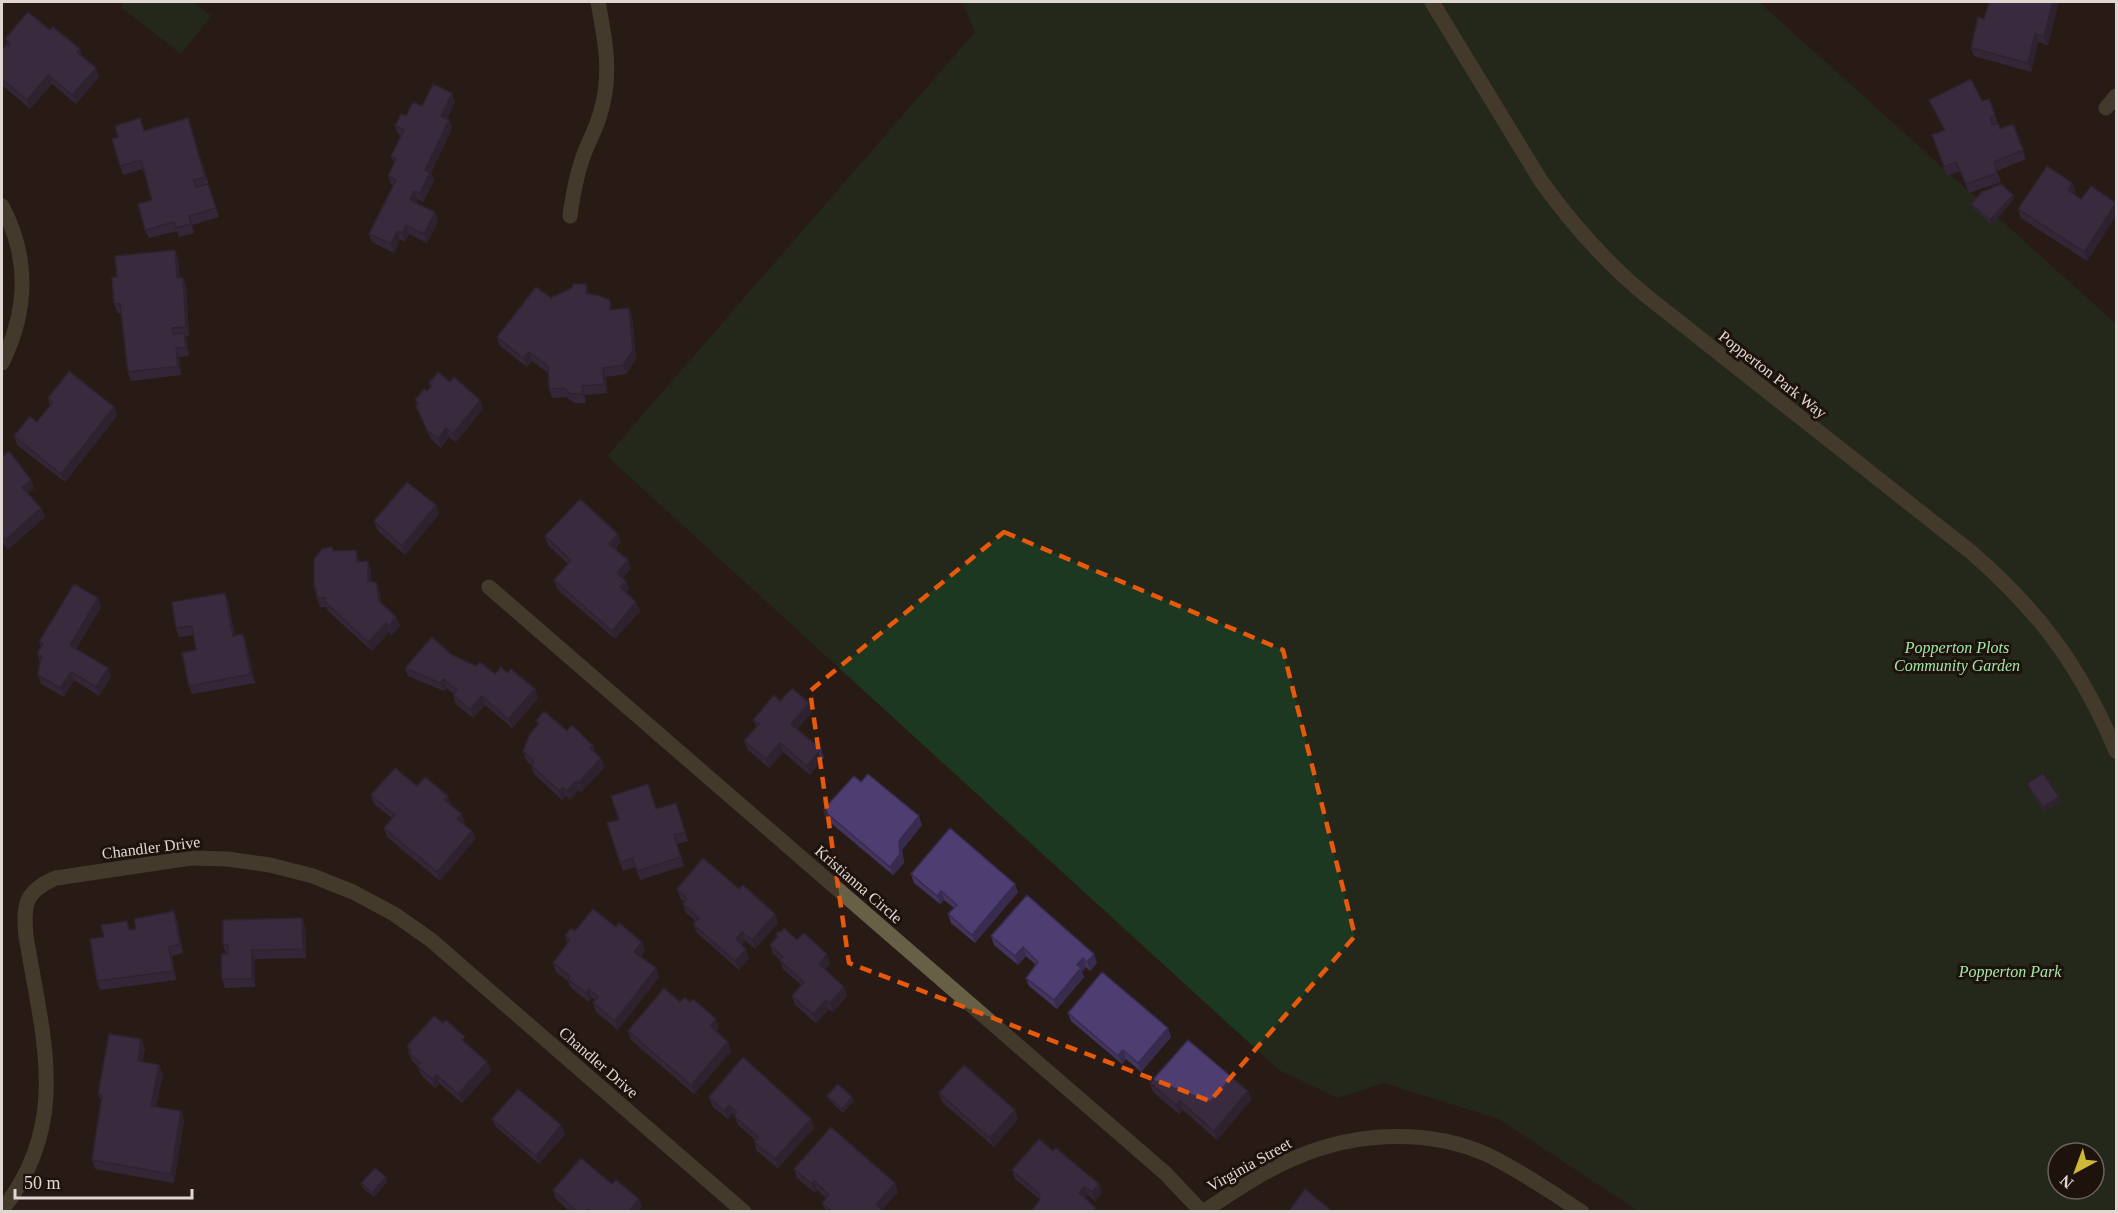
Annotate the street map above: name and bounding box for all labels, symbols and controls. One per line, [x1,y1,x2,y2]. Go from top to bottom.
street label: Popperton Park Way [1715,327,1830,422]
park label: Popperton Plots Community Garden [1894,639,2020,675]
street label: Chandler Drive [101,833,201,862]
street label: Kristianna Circle [812,842,906,927]
park label: Popperton Park [1958,963,2062,981]
street label: Chandler Drive [556,1023,642,1101]
street label: Virginia Street [1204,1134,1295,1195]
north arrow [2046,1141,2106,1201]
scale bar [15,1162,192,1200]
text: N [2056,1171,2076,1192]
text: 50 m [24,1173,61,1193]

